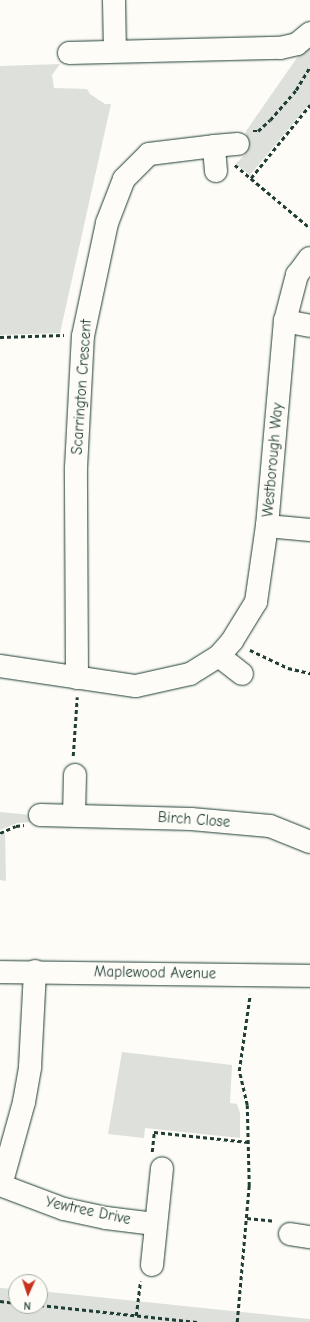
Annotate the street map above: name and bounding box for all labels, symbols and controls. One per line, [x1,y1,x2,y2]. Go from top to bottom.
street label: Scarrington Crescent [68,319,96,455]
street label: Westborough Way [259,402,287,518]
street label: Birch Close [157,808,231,832]
street label: Maplewood Avenue [94,963,216,983]
street label: Yewtree Drive [44,1193,132,1229]
north arrow [8,1274,48,1314]
text: N [23,1299,31,1312]

